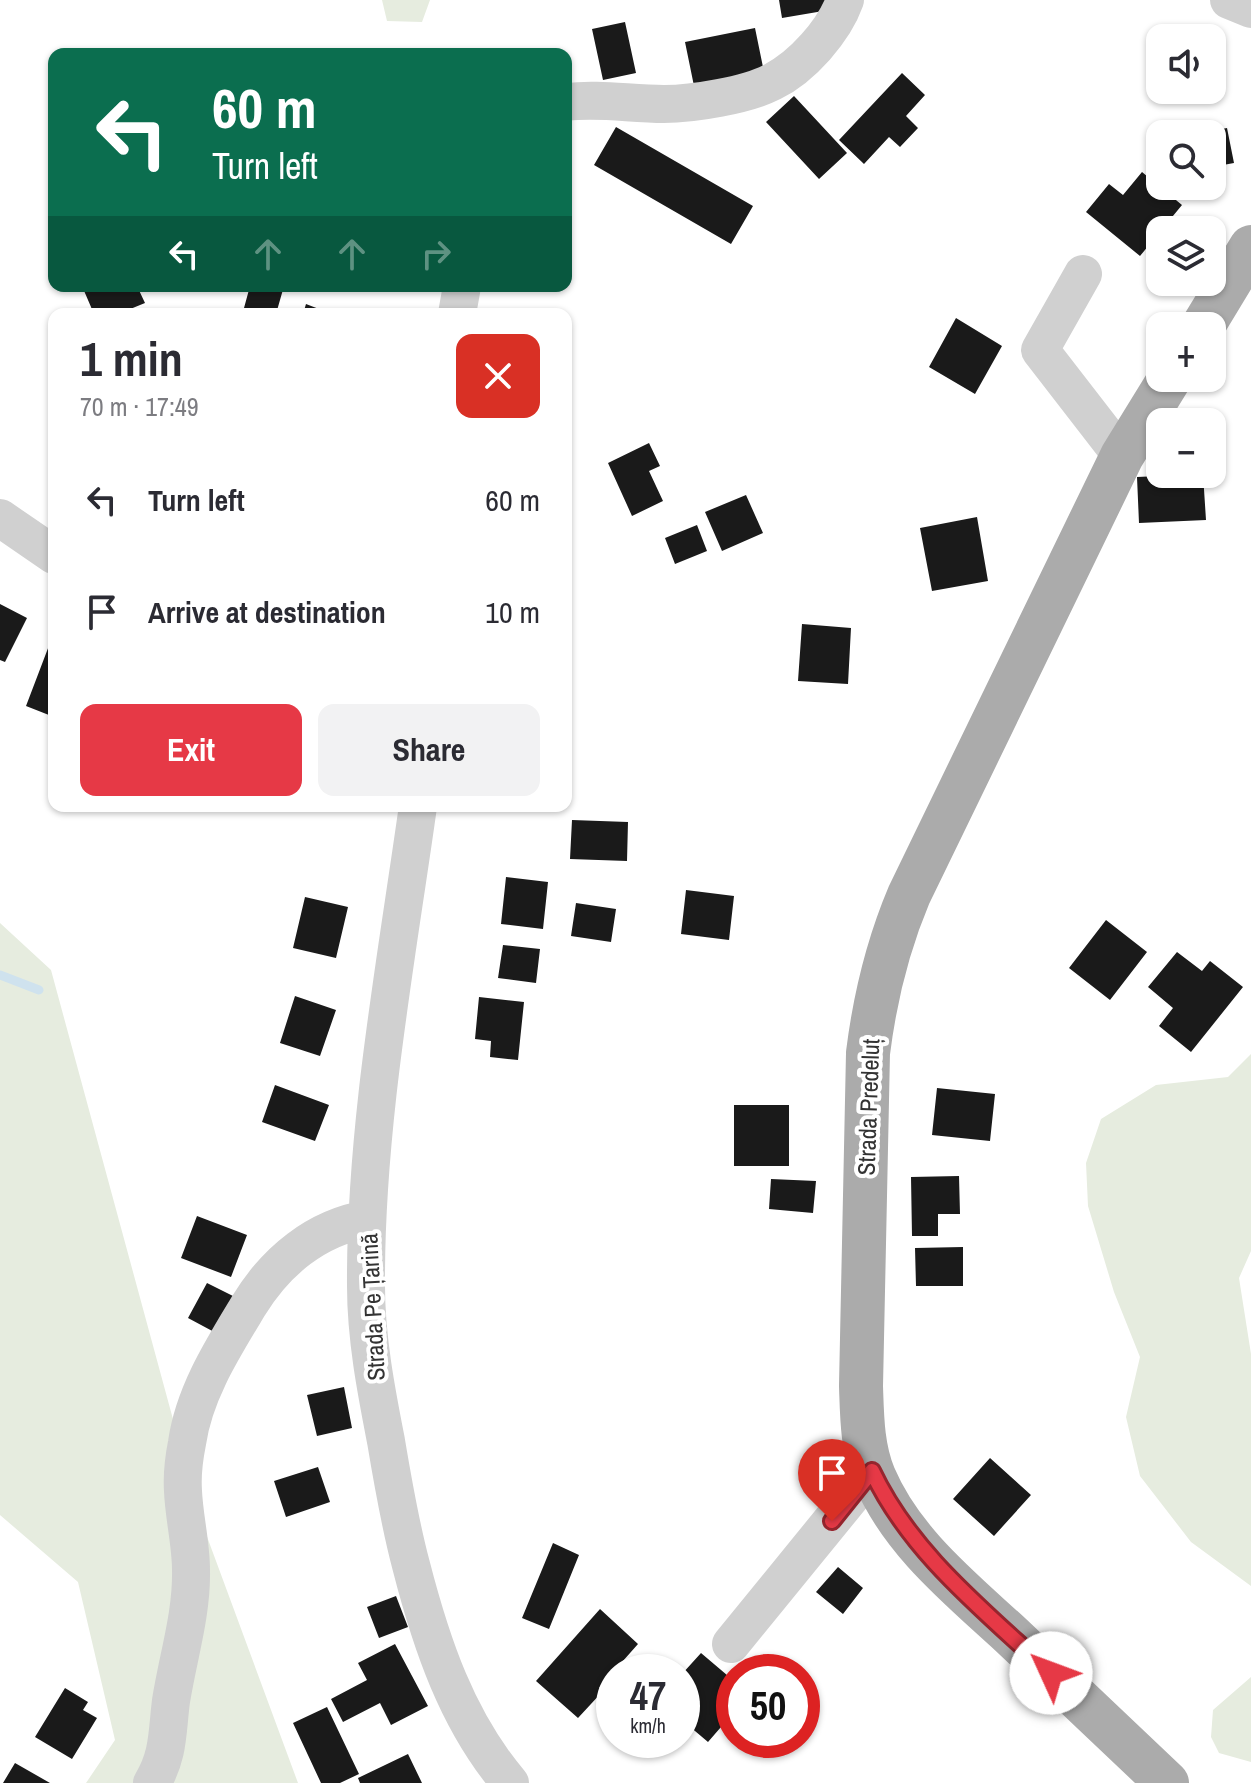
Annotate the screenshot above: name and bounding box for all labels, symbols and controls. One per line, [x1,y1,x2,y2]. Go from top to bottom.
map controls [1146,24,1226,488]
button: sound [1146,24,1226,104]
text: 60 m [212,70,317,145]
icon: left [80,80,184,184]
button: search [1146,120,1226,200]
text: Turn left [212,142,318,190]
button: layers [1146,216,1226,296]
icon: left [162,232,206,276]
icon: ahead [246,232,290,276]
icon: ahead [330,232,374,276]
icon: right [414,232,458,276]
button: + [1146,312,1226,392]
text: 1 min [80,326,183,391]
button: close [456,334,540,418]
text: 70 m · 17:49 [80,389,199,424]
button: − [1146,408,1226,488]
icon: left [80,478,124,522]
text: Turn left [148,480,245,520]
text: 60 m [485,480,540,520]
icon: arrive [80,590,124,634]
text: Arrive at destination [148,592,386,632]
text: 10 m [485,592,540,632]
button: Exit [80,704,302,796]
button: Share [318,704,540,796]
street label: Strada Predeluț [850,1038,886,1176]
street label: Strada Pe Țarină [352,1232,392,1382]
pin [798,1439,866,1521]
icon: arrive [810,1451,854,1495]
position arrow [1009,1631,1093,1715]
speed limit sign: 50 [716,1654,820,1758]
text: 47 [630,1669,666,1722]
text: km/h [630,1712,666,1739]

